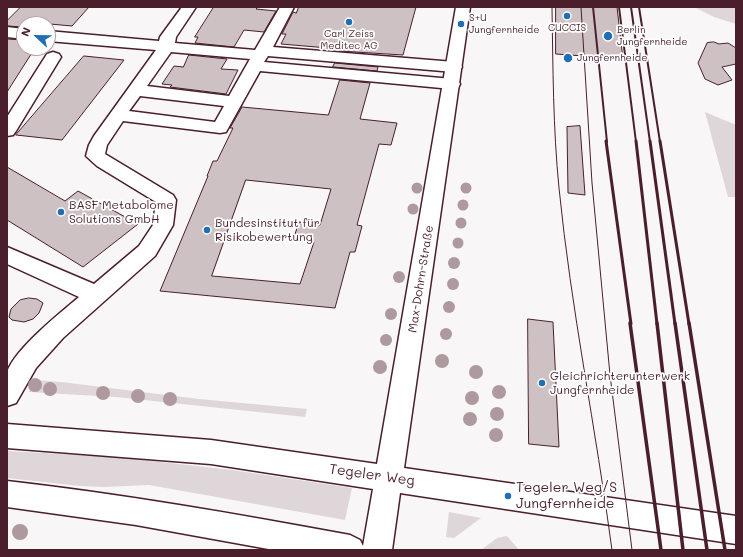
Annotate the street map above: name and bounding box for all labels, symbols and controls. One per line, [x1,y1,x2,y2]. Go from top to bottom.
marker: CUCCIS [562,11,572,21]
place label: S+U Jungfernheide [469,12,539,36]
north arrow [16,16,56,56]
marker: Carl Zeiss Meditec AG [344,17,354,27]
marker: S+U Jungfernheide [456,19,466,29]
place label: CUCCIS [548,22,586,34]
place label: Berlin Jungfernheide [617,24,687,48]
text: N [17,25,34,38]
place label: Carl Zeiss Meditec AG [320,28,378,52]
marker: Berlin Jungfernheide [602,30,614,42]
marker: Jungfernheide [562,52,574,64]
place label: Jungfernheide [577,52,647,64]
place label: BASF Metabolome Solutions GmbH [69,198,174,226]
marker: BASF Metabolome Solutions GmbH [56,207,66,217]
place label: Bundesinstitut für Risikobewertung [215,216,320,244]
street label: Max-Dohrn-Straße [405,224,437,334]
marker: Bundesinstitut für Risikobewertung [202,225,212,235]
place label: Gleichrichterunterwerk Jungfernheide [550,369,690,397]
marker: Gleichrichterunterwerk Jungfernheide [537,378,547,388]
street label: Tegeler Weg [328,461,416,489]
place label: Tegeler Weg/S Jungfernheide [516,480,617,512]
marker: Tegeler Weg/S Jungfernheide [503,491,513,501]

